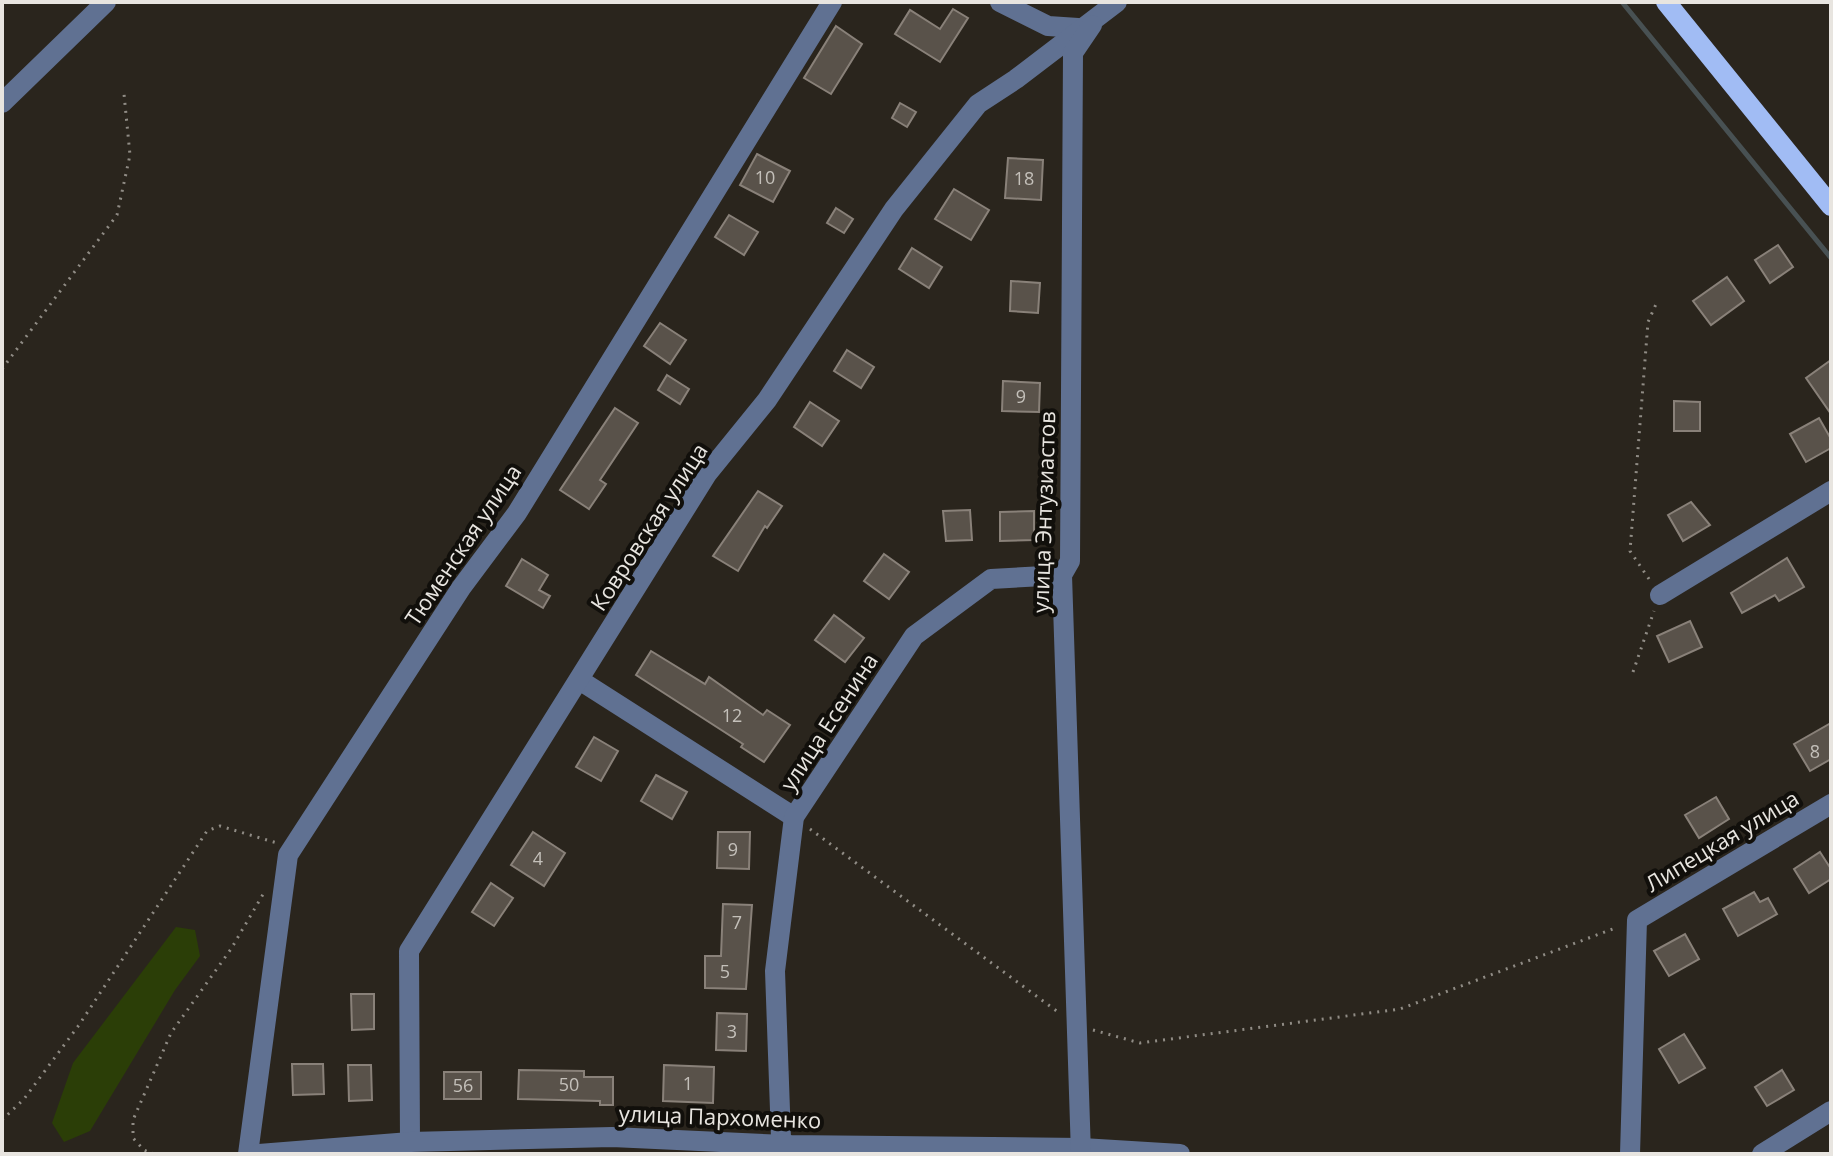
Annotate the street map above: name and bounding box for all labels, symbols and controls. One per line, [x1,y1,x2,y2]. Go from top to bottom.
house number: 10 [755,165,775,189]
house number: 18 [1014,166,1034,190]
house number: 9 [1016,384,1026,408]
street label: улица Энтузиастов [1024,410,1062,613]
street label: Ковровская улица [583,437,714,616]
street label: Тюменская улица [397,458,527,631]
street label: улица Есенина [772,647,884,796]
house number: 12 [722,703,742,727]
house number: 8 [1810,739,1820,763]
street label: Липецкая улица [1639,782,1804,898]
house number: 9 [728,837,738,861]
house number: 4 [533,846,543,870]
house number: 7 [732,910,742,934]
house number: 5 [720,959,730,983]
house number: 3 [727,1019,737,1043]
house number: 1 [683,1071,693,1095]
house number: 50 [559,1072,579,1096]
house number: 56 [453,1073,473,1097]
street label: улица Пархоменко [618,1097,822,1135]

